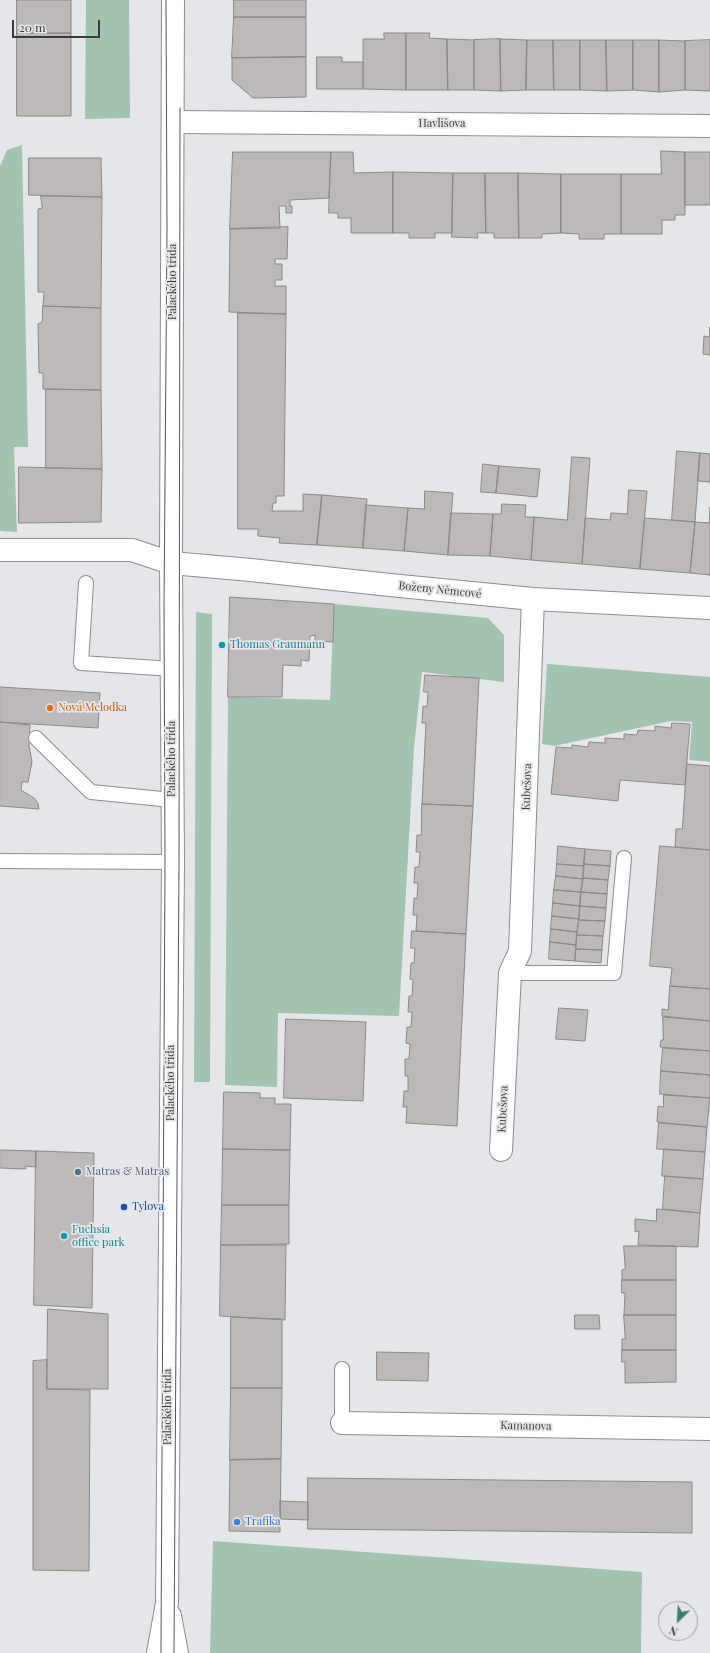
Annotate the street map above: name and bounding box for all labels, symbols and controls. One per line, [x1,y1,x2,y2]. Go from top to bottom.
scale bar [14,12,102,38]
text: 20 m [19,19,46,35]
street label: Havlišova [419,117,465,131]
street label: Palackého třída [166,244,180,320]
street label: Boženy Němcové [398,579,482,601]
place label: Thomas Graumann [230,638,325,652]
marker: Thomas Graumann [217,640,227,650]
place label: Nová Melodka [58,701,127,715]
marker: Nová Melodka [45,703,55,713]
street label: Palackého třída [165,721,179,797]
street label: Kubešova [520,763,534,811]
street label: Palackého třída [164,1045,178,1121]
street label: Kubešova [495,1085,511,1133]
place label: Matras & Matras [86,1165,169,1179]
marker: Matras & Matras [73,1167,83,1177]
place label: Tylova [132,1200,164,1214]
marker: Tylova [119,1202,129,1212]
place label: Fuchsia office park [72,1223,125,1249]
marker: Fuchsia office park [59,1231,69,1241]
street label: Palackého třída [161,1369,175,1445]
street label: Kamanova [500,1419,552,1433]
place label: Trafika [245,1515,280,1529]
marker: Trafika [232,1517,242,1527]
north arrow [658,1601,698,1641]
text: N [667,1623,680,1640]

